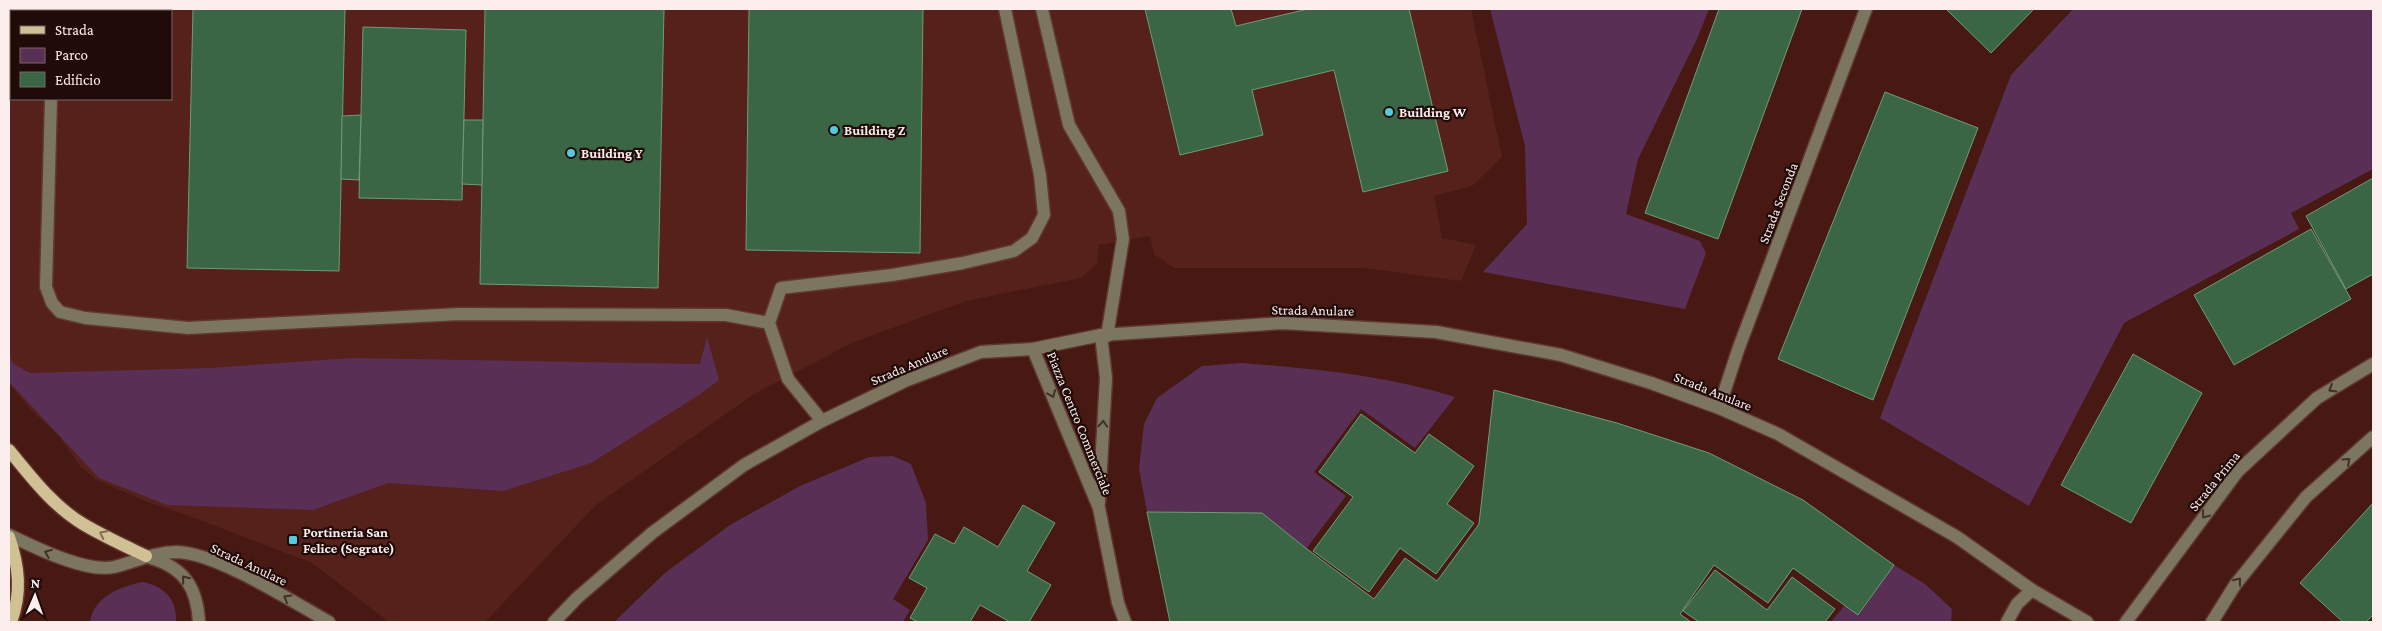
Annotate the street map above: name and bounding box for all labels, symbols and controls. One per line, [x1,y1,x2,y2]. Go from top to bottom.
legend [10,10,172,100]
text: Strada [55,22,94,38]
text: Parco [55,47,88,63]
text: Edificio [55,72,101,88]
place label: Building W [1399,104,1467,120]
marker: Building W [1383,106,1395,118]
place label: Building Z [844,122,906,138]
marker: Building Z [828,124,840,136]
place label: Building Y [581,145,643,161]
marker: Building Y [565,147,577,159]
street label: Strada Seconda [1755,160,1801,246]
street label: Strada Anulare [1271,301,1355,319]
street label: Strada Anulare [868,341,950,389]
street label: Piazza Centro Commerciale [1044,349,1116,497]
street label: Strada Anulare [1672,368,1754,414]
one-way arrow [2328,383,2337,393]
one-way arrow [1046,389,1057,398]
one-way arrow [1098,420,1109,428]
street label: Strada Prima [2185,447,2243,514]
one-way arrow [2341,457,2350,466]
one-way arrow [2202,509,2210,518]
place label: Portineria San Felice (Segrate) [303,524,395,557]
one-way arrow [99,530,108,540]
marker: Portineria San Felice (Segrate) [287,534,299,546]
street label: Strada Anulare [208,539,290,589]
one-way arrow [45,549,53,559]
north arrow [10,571,60,621]
text: N [30,575,41,591]
one-way arrow [182,576,190,585]
one-way arrow [2233,578,2241,587]
one-way arrow [283,595,292,605]

